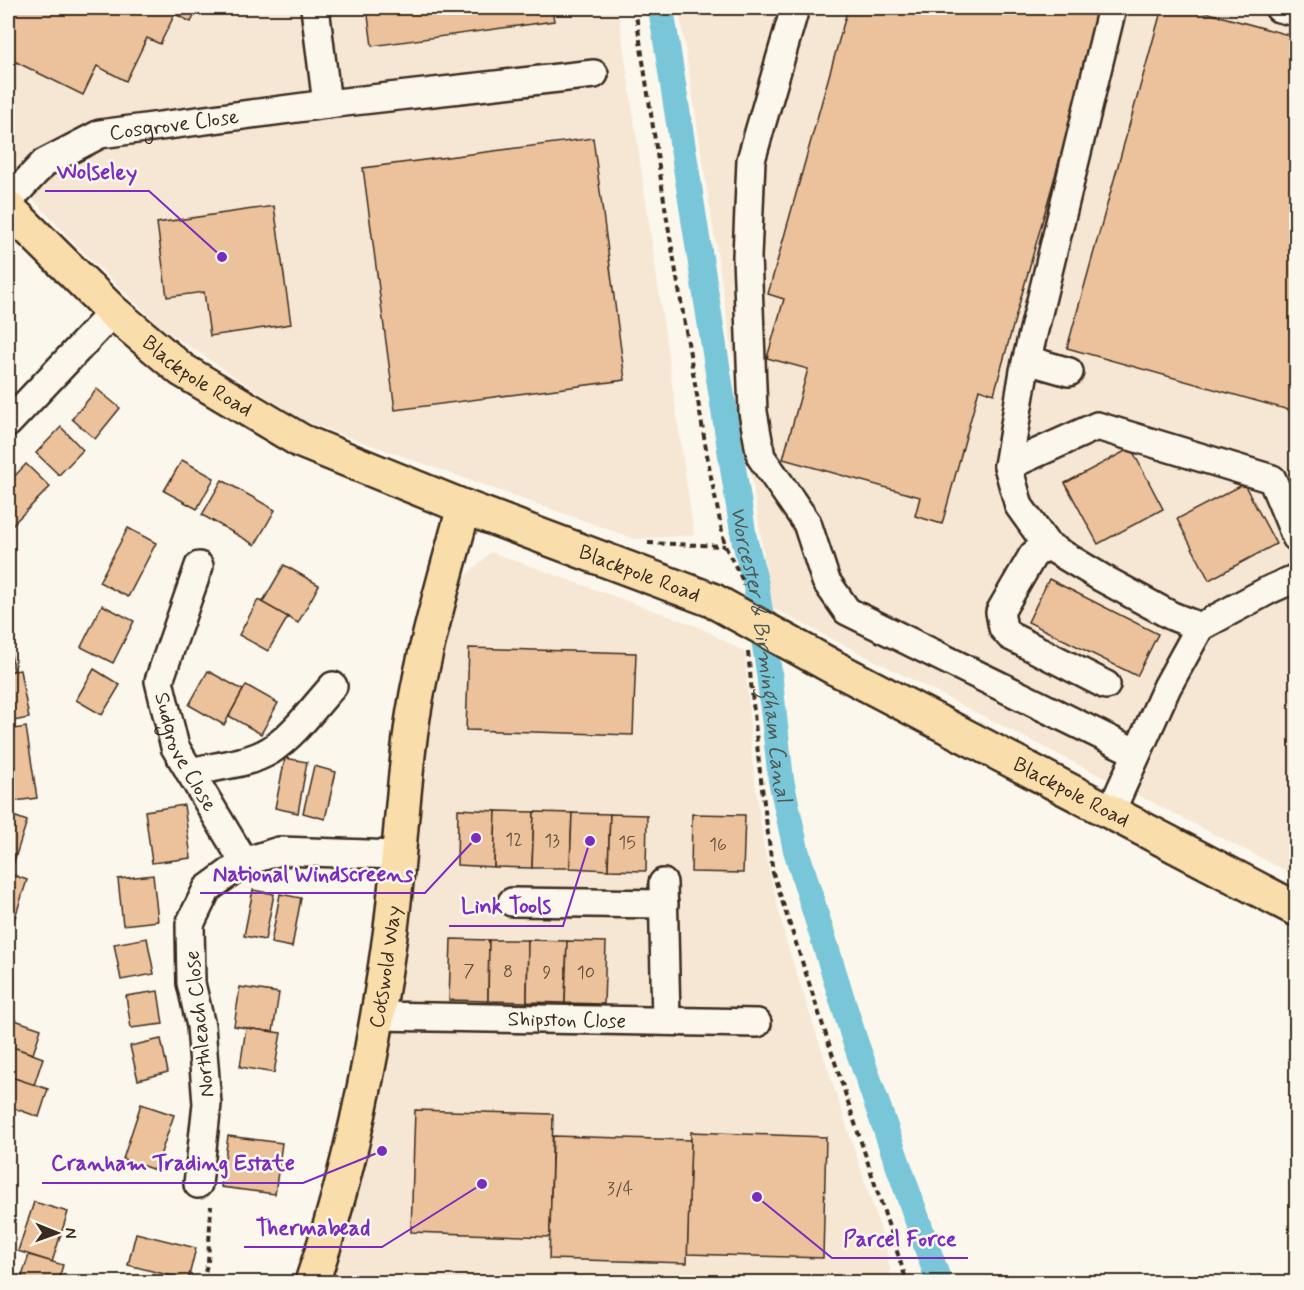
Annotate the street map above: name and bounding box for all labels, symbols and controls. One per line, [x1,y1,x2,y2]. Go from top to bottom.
street label: Cosgrove Close [108,103,241,148]
callout: Wolseley [45,151,149,191]
text: Wolseley [56,159,137,187]
street label: Blackpole Road [136,329,257,424]
water label: Worcester & Birmingham Canal [723,505,798,806]
street label: Blackpole Road [575,538,704,609]
street label: Sudgrove Close [147,689,224,817]
street label: Blackpole Road [1008,751,1134,835]
house number: 12 [505,828,523,852]
house number: 13 [544,829,560,853]
house number: 15 [618,831,636,855]
house number: 16 [709,833,727,857]
callout: National Windscreens [200,853,425,893]
text: National Windscreens [213,861,414,889]
callout: Link Tools [449,886,563,926]
text: Link Tools [461,893,551,921]
street label: Cotswold Way [363,904,409,1030]
street label: Northleach Close [178,949,222,1099]
house number: 7 [464,959,475,983]
house number: 8 [503,960,513,984]
house number: 9 [543,961,552,985]
house number: 10 [577,961,595,985]
street label: Shipston Close [507,1005,626,1036]
callout: Cranham Trading Estate [42,1143,303,1183]
text: Cranham Trading Estate [51,1150,295,1179]
house number: 3/4 [607,1177,633,1201]
north arrow [27,1203,87,1263]
callout: Thermabead [244,1207,382,1247]
text: Thermabead [256,1215,370,1243]
callout: Parcel Force [832,1218,968,1258]
text: Parcel Force [843,1226,957,1254]
text: N [60,1228,81,1239]

